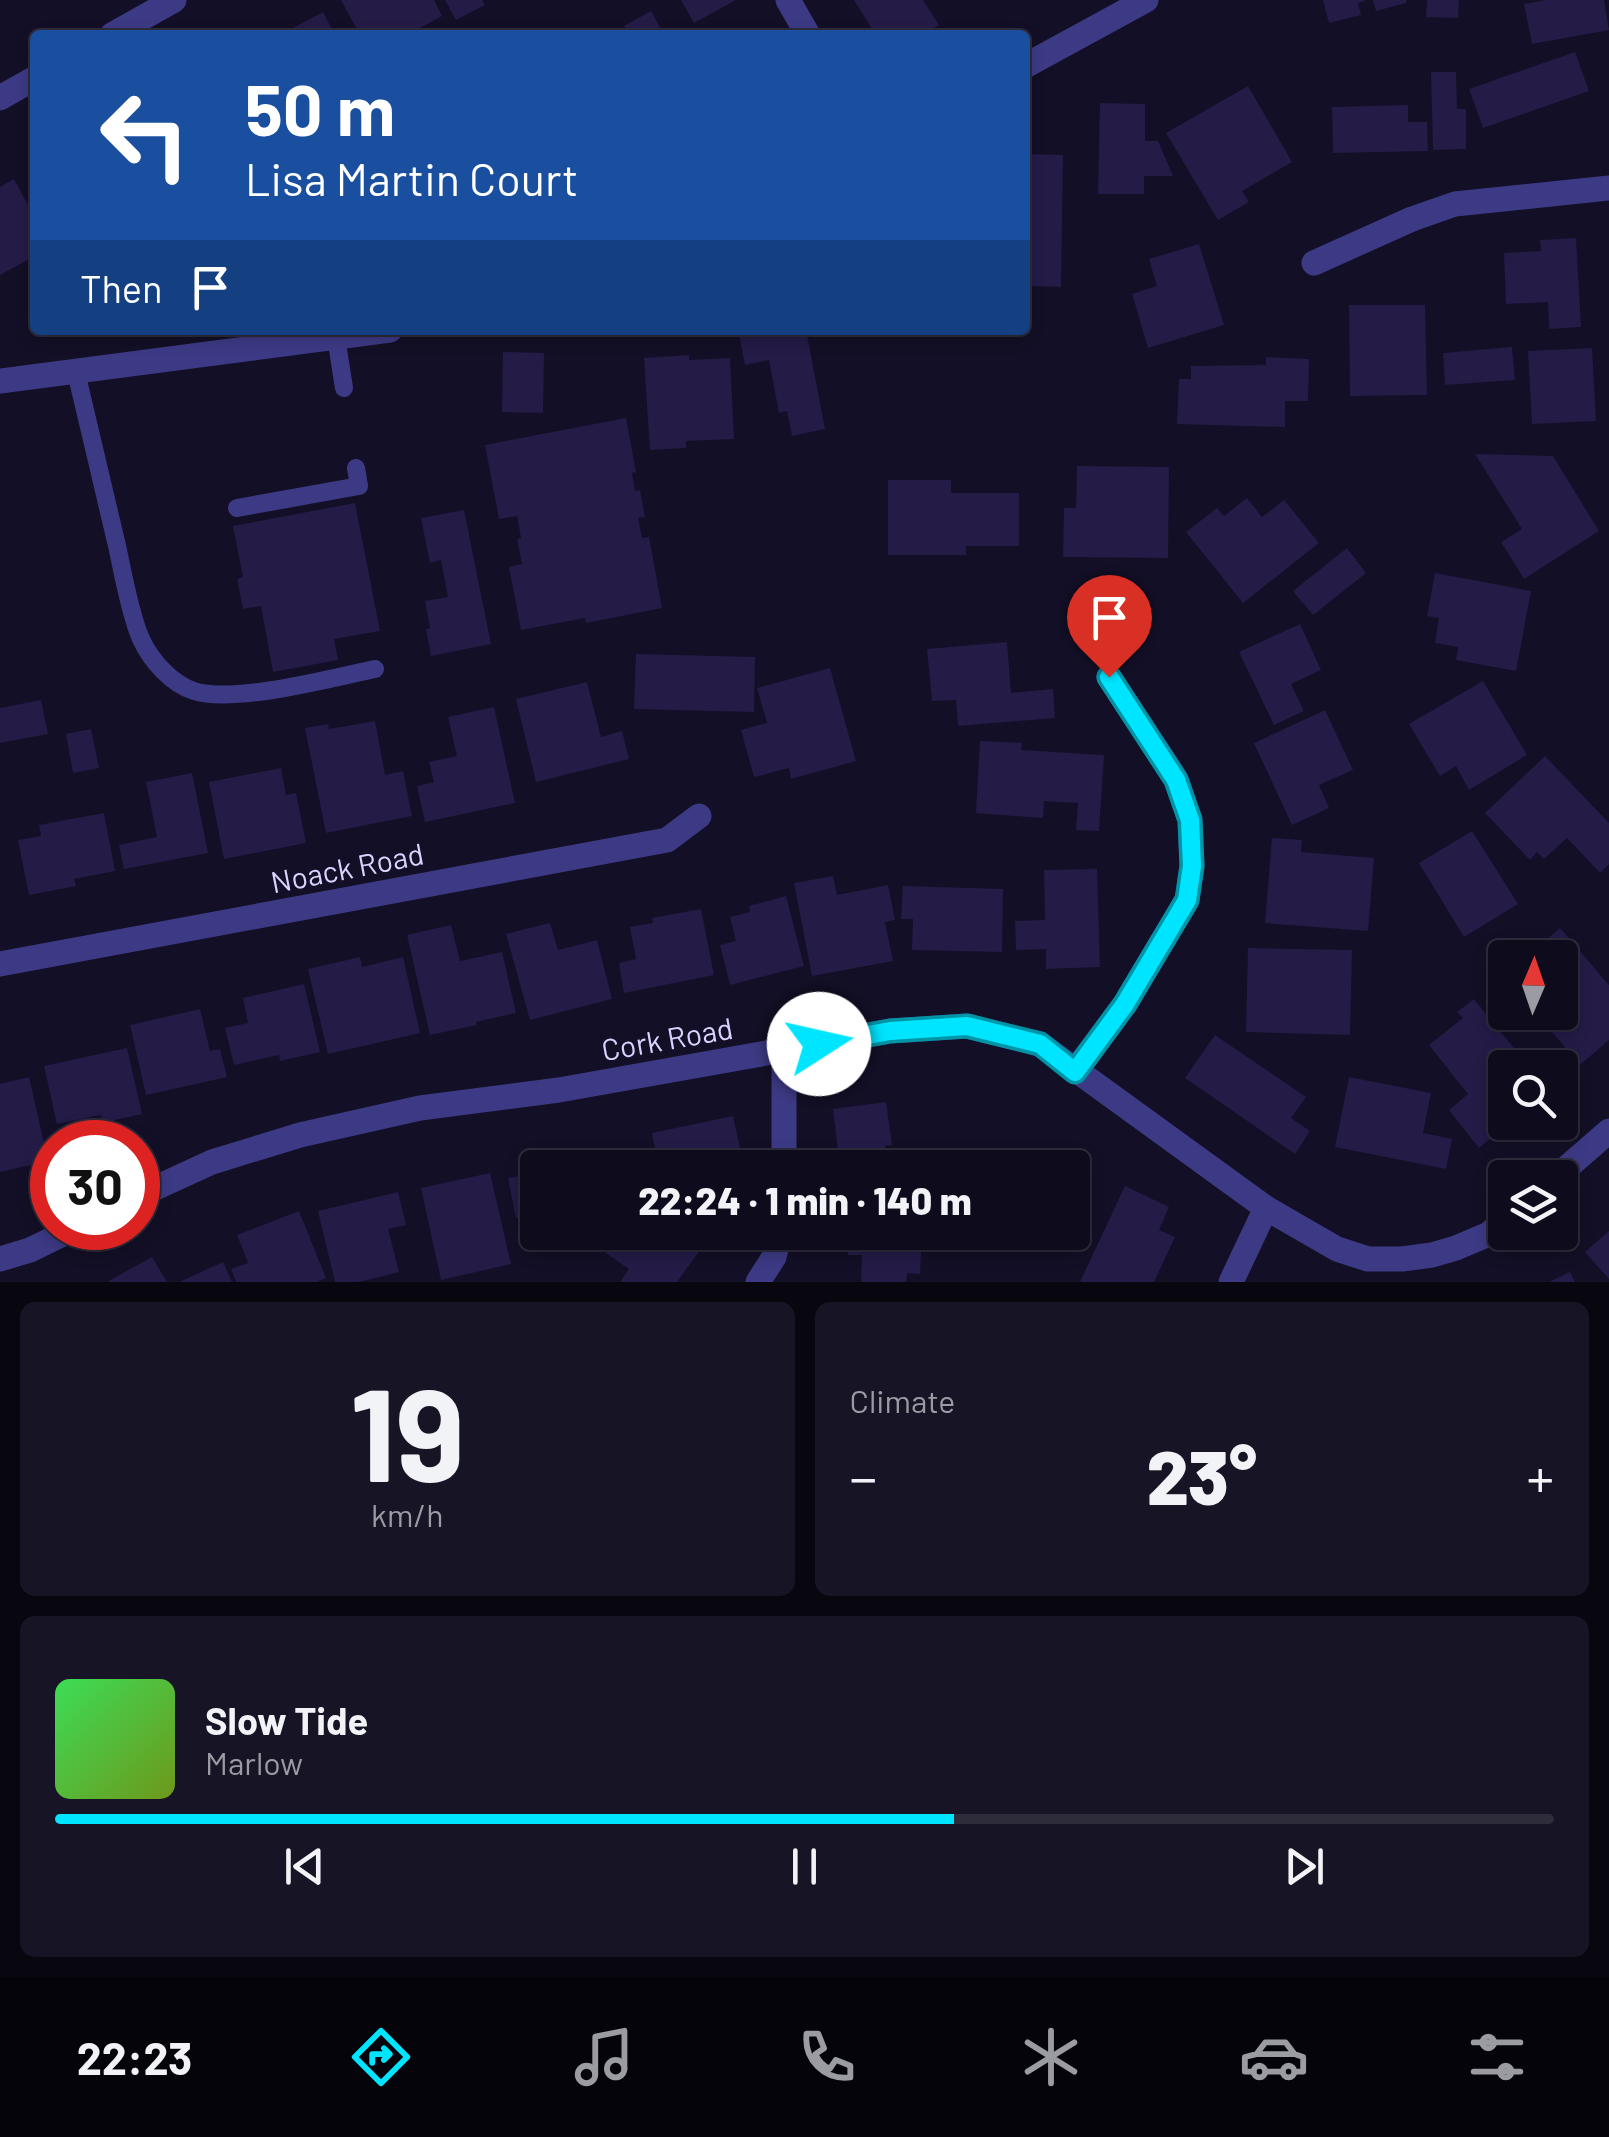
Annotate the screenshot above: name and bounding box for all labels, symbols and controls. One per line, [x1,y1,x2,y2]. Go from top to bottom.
text: 50 m [245,66,395,150]
icon: left [80,70,210,200]
text: Lisa Martin Court [245,151,578,205]
icon: arrive [183,260,238,315]
text: Then [80,265,163,311]
pin [1067,575,1152,678]
icon: arrive [1082,590,1137,645]
street label: Noack Road [268,835,426,899]
north arrow [1488,940,1578,1030]
map controls [1488,940,1578,1250]
position arrow [767,992,871,1096]
street label: Cork Road [598,1009,736,1067]
button: search [1488,1050,1578,1140]
speed limit sign: 30 [30,1120,160,1250]
button: layers [1488,1160,1578,1250]
text: 22:24 · 1 min · 140 m [638,1177,972,1223]
text: 19 [350,1352,465,1508]
text: Climate [850,1381,955,1419]
text: 23° [1147,1430,1257,1520]
text: − [850,1443,877,1509]
text: + [1526,1443,1554,1509]
text: km/h [371,1495,443,1533]
text: Slow Tide [205,1697,368,1743]
text: Marlow [205,1743,303,1781]
icon: previous [277,1839,332,1894]
icon: pause [777,1839,832,1894]
icon: next [1277,1839,1332,1894]
icon: directions [346,2022,416,2092]
icon: music [569,2022,639,2092]
icon: phone [792,2022,862,2092]
icon: climate [1016,2022,1086,2092]
icon: car [1239,2022,1309,2092]
icon: filters [1462,2022,1532,2092]
text: 22:23 [77,2030,192,2084]

